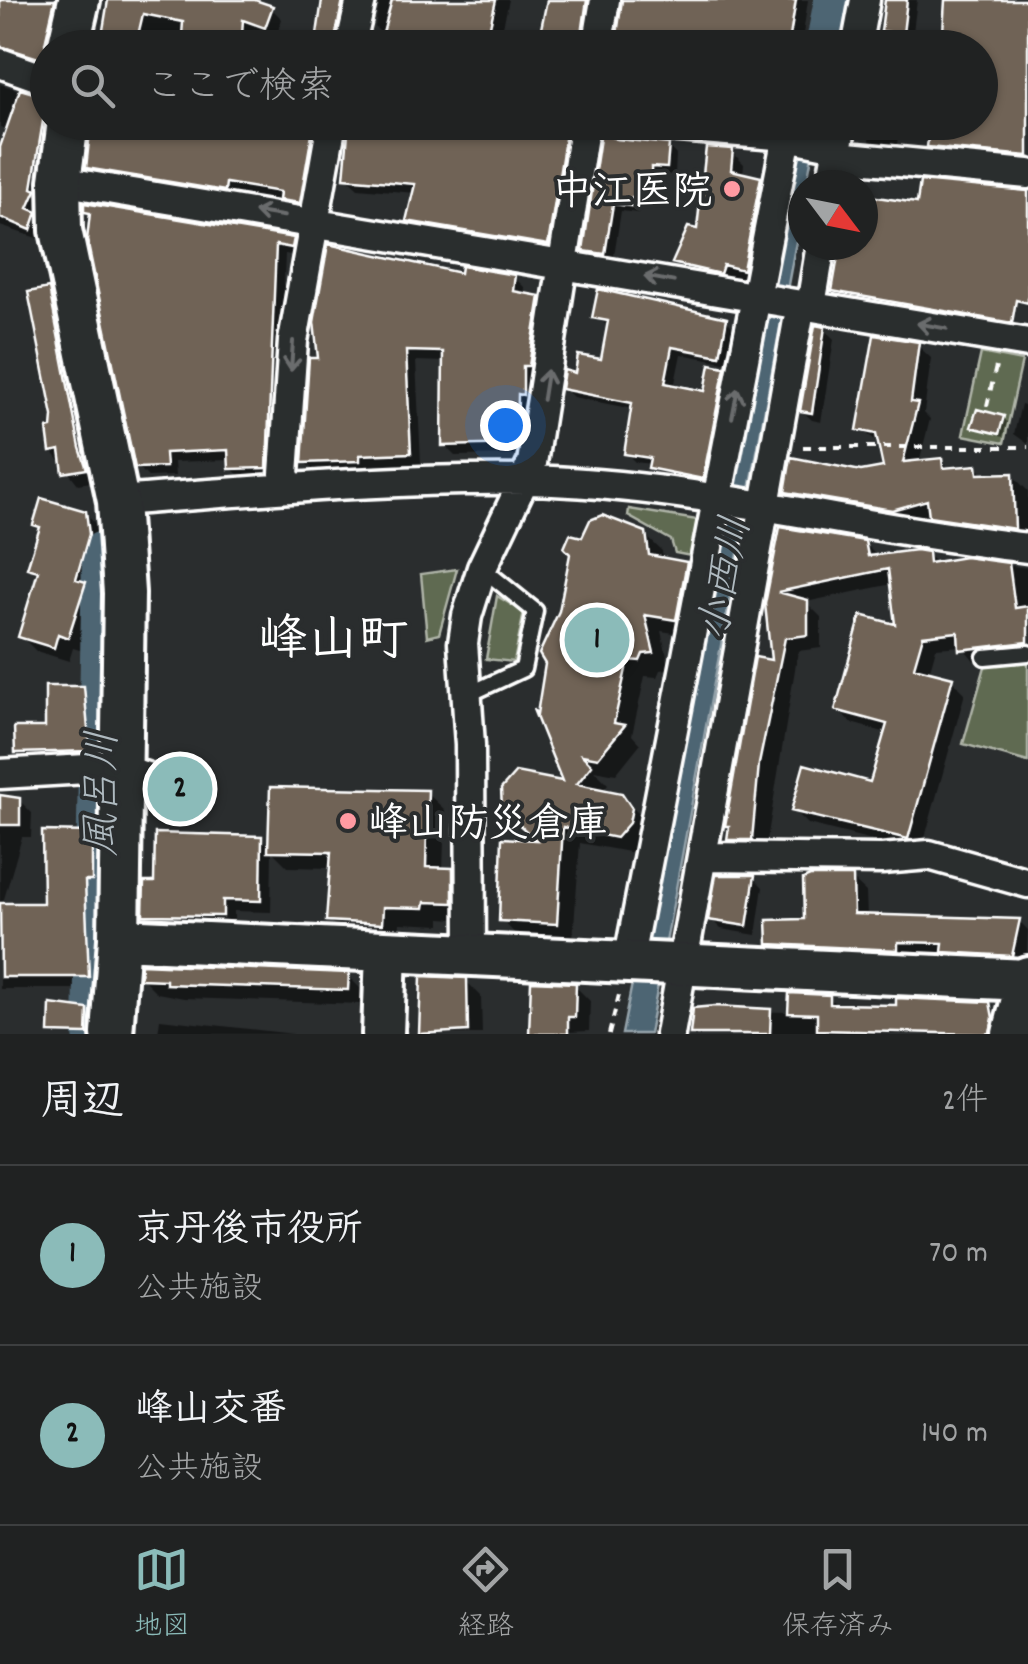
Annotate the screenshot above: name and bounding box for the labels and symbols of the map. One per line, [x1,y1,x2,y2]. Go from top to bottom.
place label: 中江医院 [552,167,712,224]
north arrow [788,170,878,260]
marker: 中江医院 [721,178,743,200]
one-way arrow [254,204,286,223]
one-way arrow [643,269,676,288]
one-way arrow [916,317,949,335]
one-way arrow [282,340,301,372]
one-way arrow [536,369,555,402]
one-way arrow [727,388,746,420]
your location [480,400,531,451]
water label: 小西川 [687,512,770,647]
pin: 1 [564,602,630,678]
district label: 峰山町 [258,608,408,680]
water label: 風呂川 [75,730,137,857]
pin: 2 [148,752,212,826]
place label: 峰山防災倉庫 [368,799,608,856]
marker: 峰山防災倉庫 [337,810,359,832]

